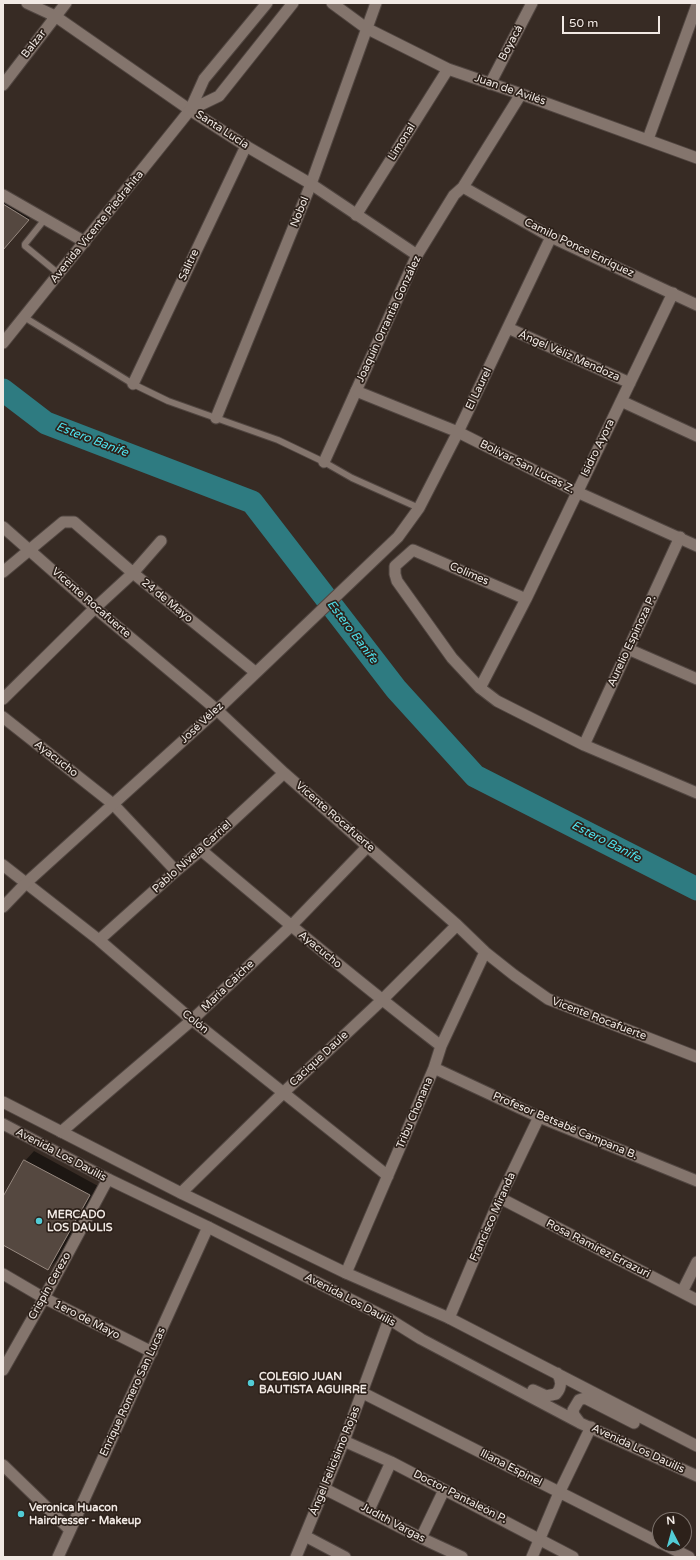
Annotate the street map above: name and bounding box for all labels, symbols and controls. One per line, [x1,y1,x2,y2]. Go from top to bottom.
scale bar [564,8,662,34]
text: 50 m [569,16,598,30]
street label: Boyacá [496,23,526,63]
street label: Balzar [19,27,49,61]
street label: Juan de Avilés [473,72,547,108]
street label: Santa Lucía [193,108,251,152]
street label: Limonal [385,121,419,163]
street label: Avenida Vicente Piedrahíta [48,168,146,286]
street label: Nobol [288,195,312,229]
street label: Camilo Ponce Enríquez [522,216,636,280]
street label: Salitre [176,247,202,283]
street label: Joaquín Orrantia González [354,254,424,384]
street label: Ángel Véliz Mendoza [516,328,622,384]
street label: El Laurel [463,366,495,412]
street label: Isidro Ayora [578,417,618,479]
water label: Estero Banife [54,420,130,460]
street label: Bolívar San Lucas Z. [478,437,576,497]
street label: Colimes [447,560,491,588]
street label: Vicente Rocafuerte [49,565,133,641]
street label: 24 de Mayo [139,576,195,626]
street label: Aurelio Espinoza P. [605,593,659,689]
water label: Estero Banife [323,597,381,667]
street label: José Vélez [178,700,226,746]
street label: Ayacucho [32,738,80,780]
street label: Vicente Rocafuerte [293,779,377,855]
street label: Pablo Nivela Carriel [150,818,234,896]
water label: Estero Banife [569,818,643,866]
street label: Ayacucho [296,929,344,971]
street label: María Caiche [199,958,257,1014]
street label: Vicente Rocafuerte [550,995,648,1043]
street label: Colón [179,1007,211,1037]
street label: Cacique Daule [287,1029,351,1089]
street label: Tribu Chonana [394,1075,436,1151]
street label: Profesor Betsabé Campana B. [491,1089,639,1163]
street label: Avenida Los Dauilis [13,1125,109,1185]
street label: Francisco Miranda [467,1170,519,1264]
place label: MERCADO LOS DAULIS [47,1208,113,1234]
marker: MERCADO LOS DAULIS [34,1216,44,1226]
street label: Rosa Ramírez Errazuri [544,1217,652,1281]
street label: Crispín Cerezo [26,1250,74,1322]
street label: Avenida Los Dauilis [302,1270,398,1330]
street label: 1ero de Mayo [52,1298,122,1342]
street label: Enrique Romero San Lucas [97,1325,169,1459]
place label: COLEGIO JUAN BAUTISTA AGUIRRE [259,1370,367,1396]
marker: COLEGIO JUAN BAUTISTA AGUIRRE [246,1378,256,1388]
street label: Ángel Felicisimo Rojas [307,1404,363,1518]
street label: Avenida Los Dauilis [590,1422,686,1476]
street label: Iliana Espinel [478,1447,544,1489]
street label: Doctor Pantaleón P. [411,1468,509,1526]
place label: Veronica Huacon Hairdresser - Makeup [29,1501,141,1527]
street label: Judith Vargas [359,1501,427,1545]
marker: Veronica Huacon Hairdresser - Makeup [16,1509,26,1519]
north arrow [652,1512,692,1552]
text: N [666,1514,676,1527]

